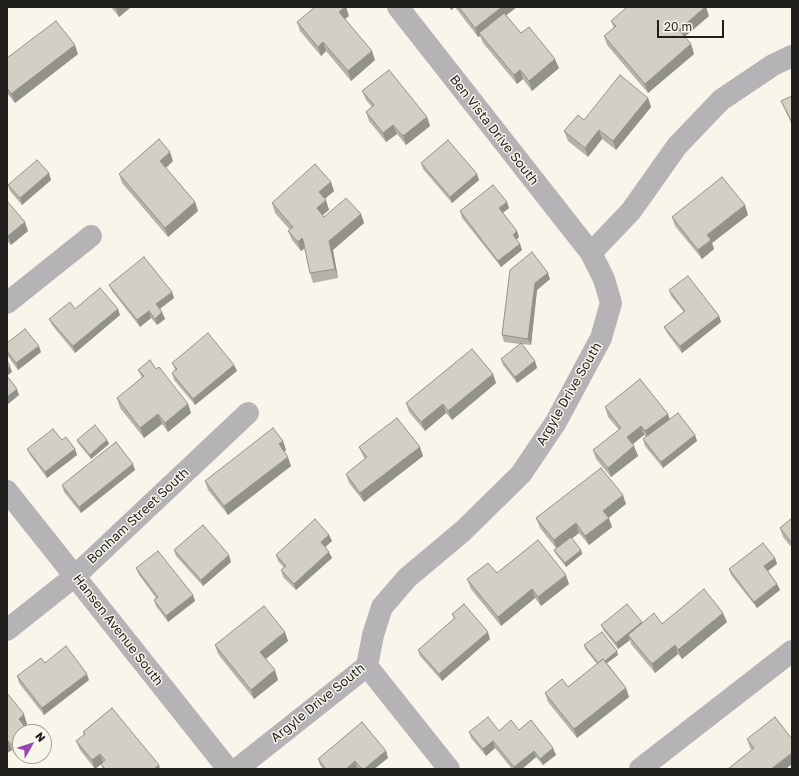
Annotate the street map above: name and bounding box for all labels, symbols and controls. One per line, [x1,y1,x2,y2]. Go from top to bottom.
scale bar [659,12,726,38]
text: 20 m [664,19,692,34]
street label: Ben Vista Drive South [446,72,542,188]
street label: Argyle Drive South [533,340,605,448]
street label: Bonham Street South [84,465,192,567]
street label: Hansen Avenue South [70,571,166,689]
street label: Argyle Drive South [268,660,368,746]
north arrow [12,724,52,764]
text: N [33,729,49,744]

